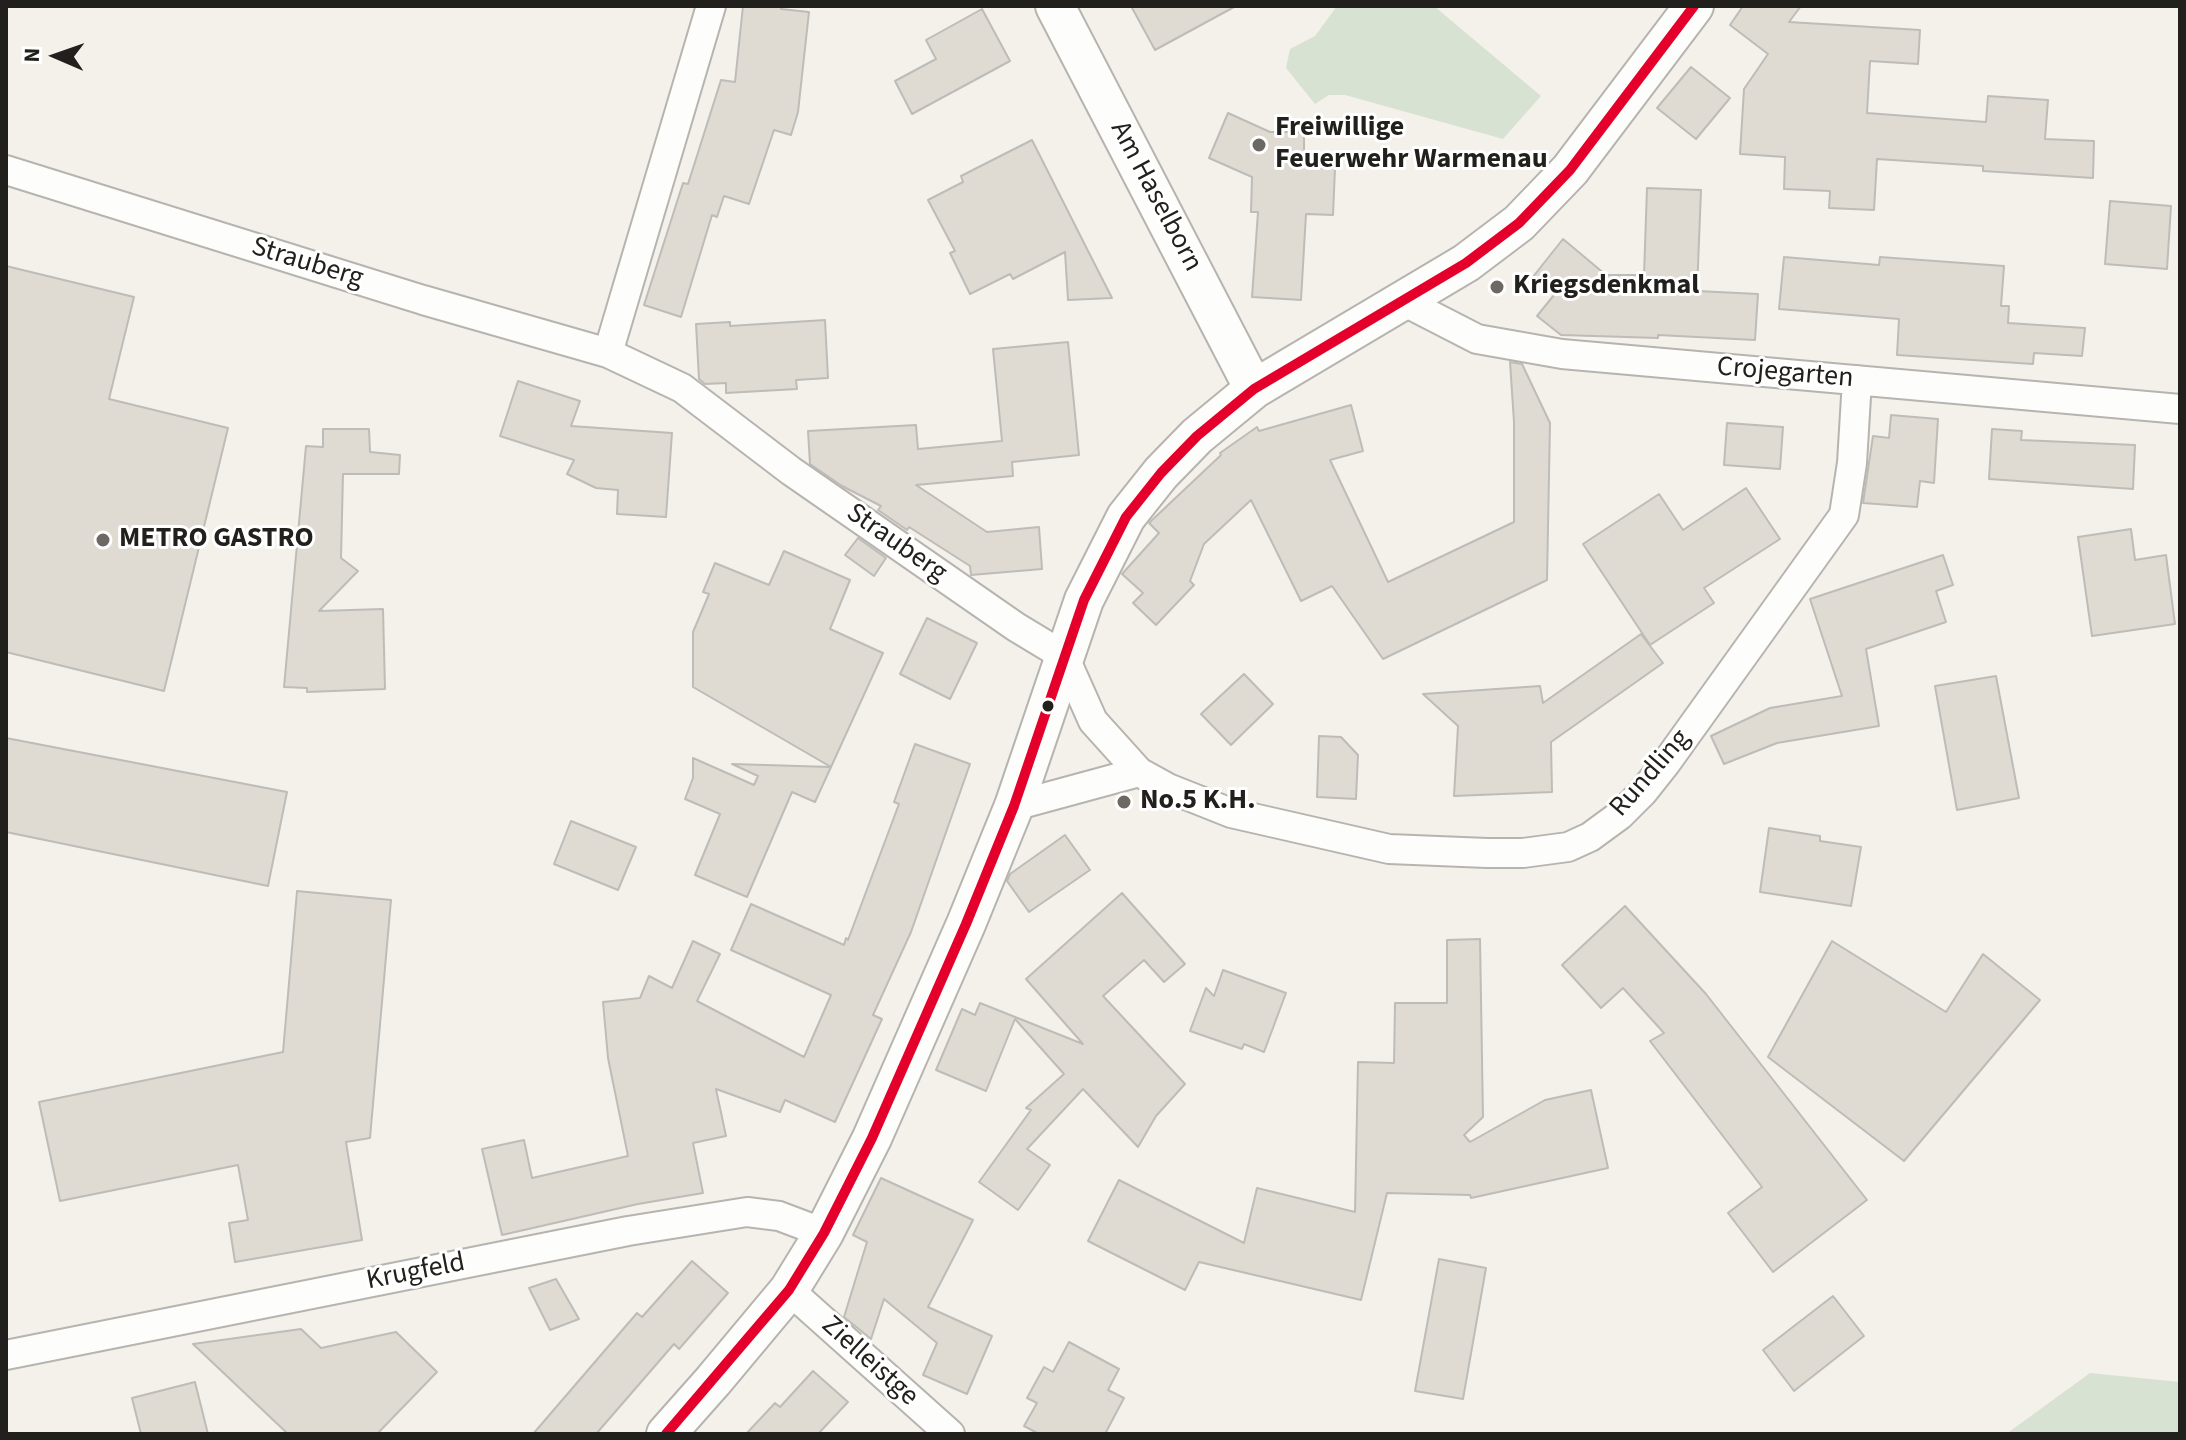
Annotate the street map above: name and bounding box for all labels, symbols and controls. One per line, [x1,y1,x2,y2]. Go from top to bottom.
north arrow [16,16,96,96]
text: N [16,47,48,63]
place label: Freiwillige Feuerwehr Warmenau [1275,112,1548,178]
street label: Am Haselborn [1101,116,1209,278]
marker: Freiwillige Feuerwehr Warmenau [1250,136,1268,154]
street label: Strauberg [247,231,367,297]
place label: Kriegsdenkmal [1513,270,1699,304]
marker: Kriegsdenkmal [1488,278,1506,296]
street label: Crojegarten [1715,351,1855,397]
street label: Strauberg [839,497,953,591]
place label: METRO GASTRO [119,523,314,557]
marker: METRO GASTRO [94,531,112,549]
unlabelled marker [1040,698,1056,714]
street label: Rundling [1604,723,1698,825]
place label: No.5 K.H. [1140,785,1256,819]
marker: No.5 K.H. [1115,793,1133,811]
street label: Krugfeld [364,1247,468,1299]
street label: Zielleistge [814,1310,924,1414]

